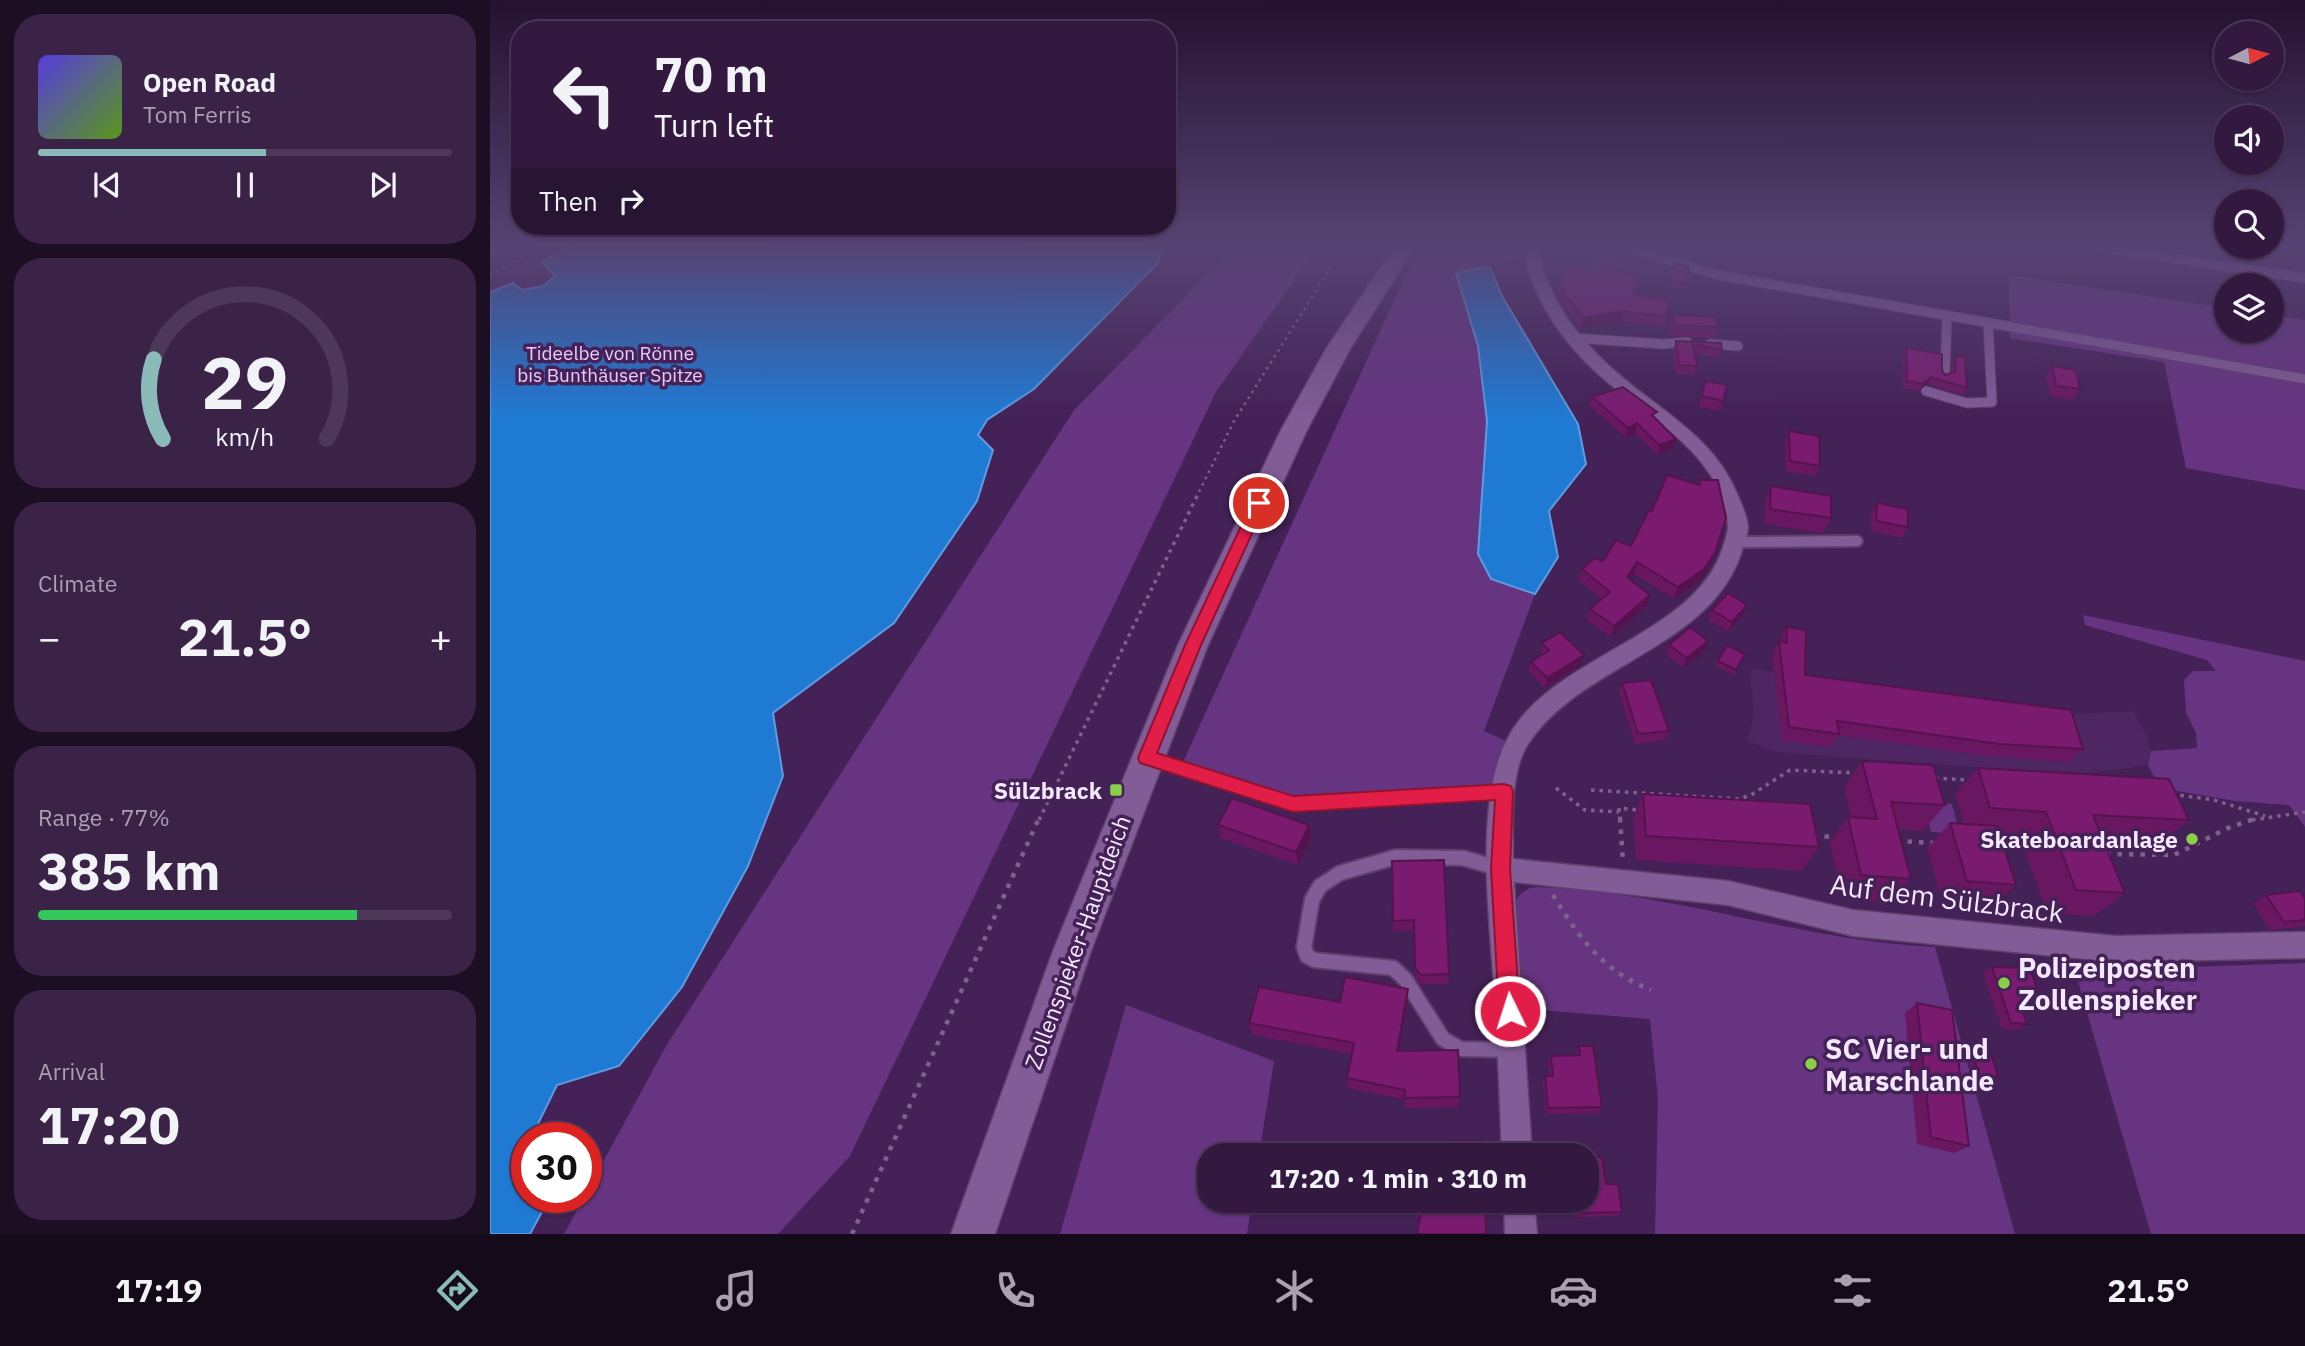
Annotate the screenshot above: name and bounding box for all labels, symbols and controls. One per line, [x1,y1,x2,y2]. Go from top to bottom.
north arrow [2214,21,2284,91]
map controls [2214,21,2284,343]
text: 70 m [654,42,768,105]
icon: left [539,49,630,140]
text: Open Road [143,65,276,99]
text: Tom Ferris [143,99,252,129]
text: Turn left [654,104,774,146]
button: sound [2214,105,2284,175]
icon: previous [88,166,126,204]
icon: pause [226,166,264,204]
icon: next [364,166,402,204]
icon: right [612,182,650,220]
text: Then [539,184,598,218]
button: search [2214,189,2284,259]
button: layers [2214,273,2284,343]
text: 29 [201,334,289,429]
park label: Tideelbe von Rönne bis Bunthäuser Spitze [517,341,703,387]
text: km/h [216,420,274,453]
pin [1229,473,1289,533]
icon: arrive [1240,484,1278,522]
text: Climate [38,568,117,598]
text: 21.5° [178,603,312,670]
text: − [38,613,61,662]
text: + [429,613,452,662]
place label: Sülzbrack [994,775,1103,805]
marker: Sülzbrack [1108,782,1124,798]
text: Range · 77% [38,802,170,832]
street label: Zollenspieker-Hauptdeich [1017,811,1137,1073]
place label: Skateboardanlage [1980,824,2178,854]
marker: Skateboardanlage [2184,831,2200,847]
text: 385 km [38,837,220,904]
street label: Auf dem Sülzbrack [1828,865,2066,931]
place label: Polizeiposten Zollenspieker [2018,949,2197,1018]
position arrow [1473,974,1547,1048]
marker: Polizeiposten Zollenspieker [1996,975,2012,991]
place label: SC Vier- und Marschlande [1825,1030,1994,1099]
text: Arrival [38,1056,105,1086]
marker: SC Vier- und Marschlande [1803,1056,1819,1072]
text: 17:20 [38,1091,180,1158]
speed limit sign: 30 [511,1122,602,1213]
text: 17:20 · 1 min · 310 m [1269,1161,1527,1195]
icon: directions [433,1266,482,1315]
icon: music [712,1266,761,1315]
icon: phone [991,1266,1040,1315]
icon: climate [1270,1266,1319,1315]
icon: car [1549,1266,1598,1315]
icon: filters [1828,1266,1877,1315]
text: 17:19 [115,1269,202,1311]
text: 21.5° [2107,1269,2190,1311]

